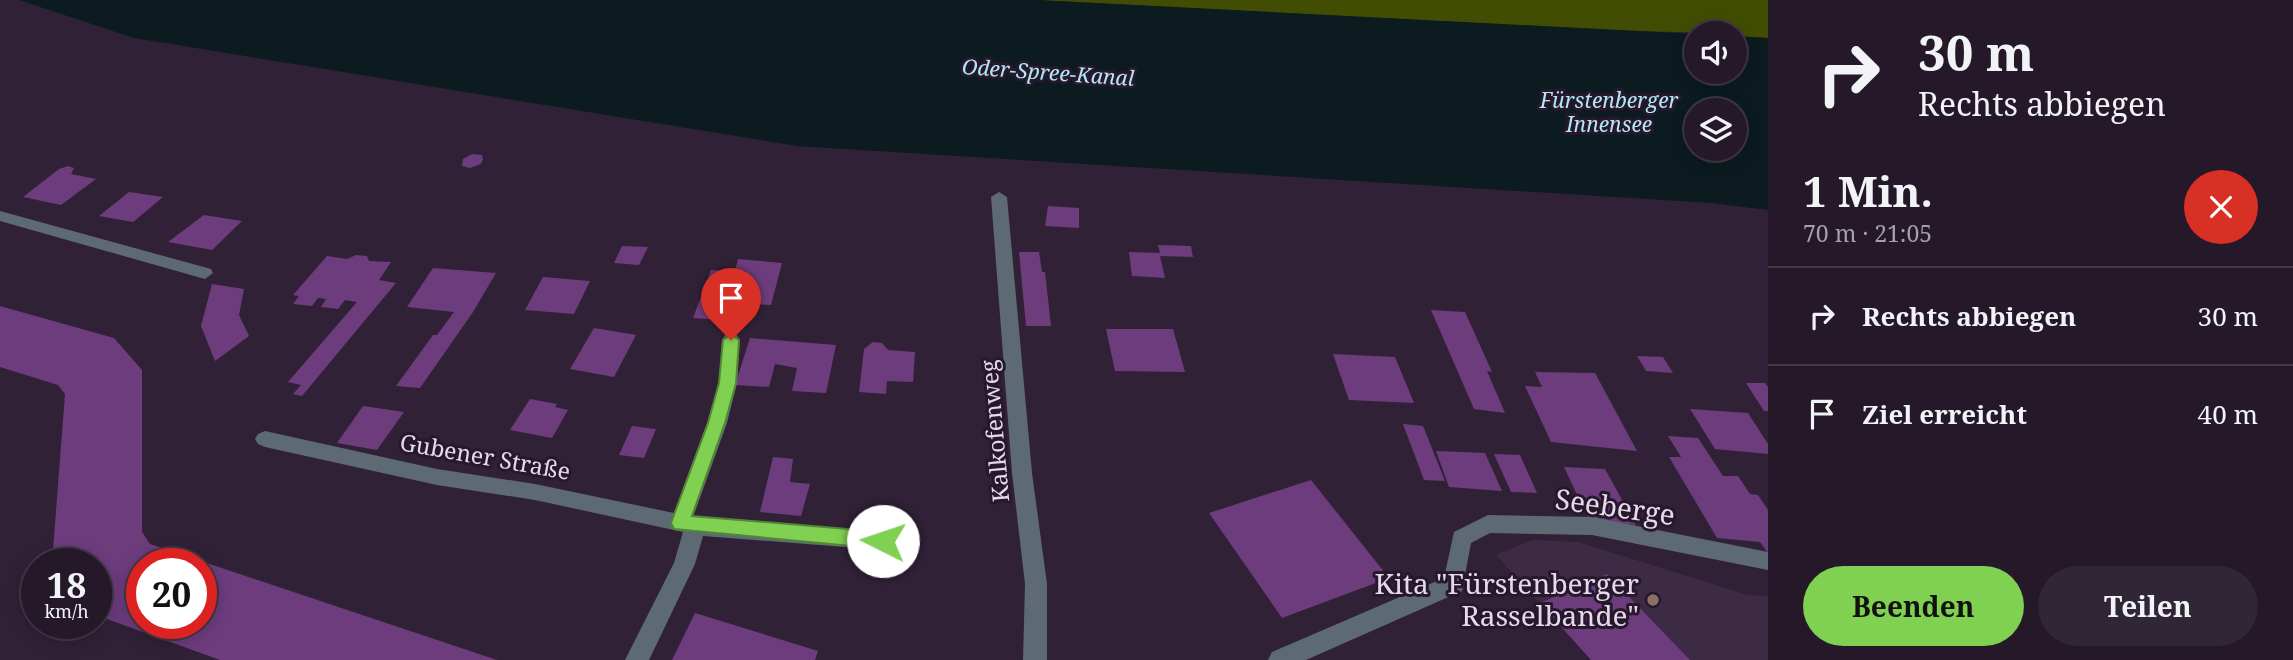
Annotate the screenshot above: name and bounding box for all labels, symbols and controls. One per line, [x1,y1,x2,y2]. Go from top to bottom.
text: 30 m [1918,19,2034,85]
map controls [1684,21,1747,161]
button: sound [1684,21,1747,84]
icon: right [1803,28,1894,119]
water label: Oder-Spree-Kanal [961,52,1136,92]
text: Rechts abbiegen [1918,82,2166,125]
water label: Fürstenberger Innensee [1539,86,1678,138]
button: layers [1684,98,1747,161]
text: 1 Min. [1803,162,1933,219]
button: close [2184,170,2258,244]
text: 70 m · 21:05 [1803,217,1932,249]
pin [701,268,761,340]
icon: arrive [712,279,750,317]
icon: right [1803,297,1841,335]
text: Rechts abbiegen [1862,298,2076,334]
text: 30 m [2198,298,2258,334]
street label: Kalkofenweg [972,358,1016,503]
icon: arrive [1803,395,1841,433]
text: Ziel erreicht [1862,396,2027,432]
text: 40 m [2198,396,2258,432]
street label: Gubener Straße [397,425,573,487]
street label: Seeberge [1553,479,1678,533]
position arrow [846,504,920,578]
speed limit sign: 20 [126,548,217,639]
text: 18 [47,561,86,608]
place label: Kita "Fürstenberger Rasselbande" [1375,564,1639,634]
button: Beenden [1803,566,2024,646]
button: Teilen [2038,566,2258,646]
marker: Kita "Fürstenberger Rasselbande" [1645,592,1661,608]
text: km/h [44,599,89,623]

